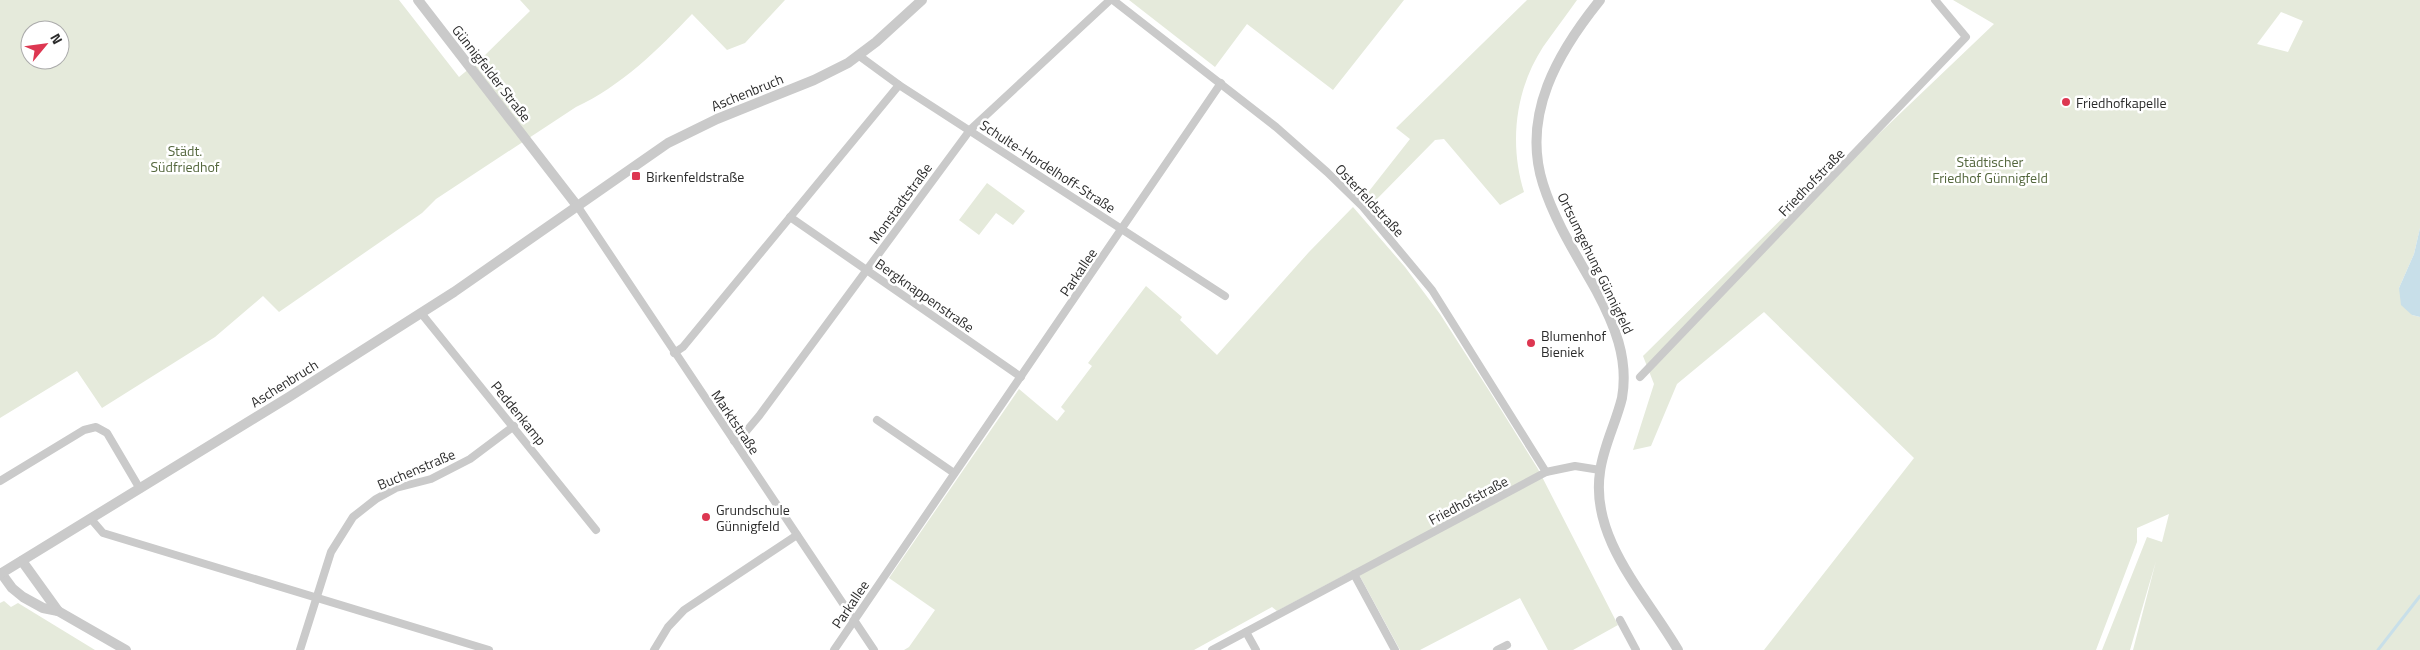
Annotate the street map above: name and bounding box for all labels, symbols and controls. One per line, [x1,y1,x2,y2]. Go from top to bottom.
north arrow [20,20,70,70]
street label: Günnigfelder Straße [447,20,537,126]
text: N [45,29,68,48]
street label: Aschenbruch [708,68,786,116]
place label: Friedhofkapelle [2076,92,2167,113]
marker: Friedhofkapelle [2060,96,2072,108]
street label: Schulte-Hordelhoff-Straße [976,114,1120,218]
park label: Städt. Südfriedhof [151,140,220,177]
street label: Friedhofstraße [1773,143,1849,221]
park label: Städtischer Friedhof Günnigfeld [1932,151,2048,188]
street label: Monstadtstraße [863,158,937,248]
street label: Osterfeldstraße [1331,159,1409,241]
place label: Birkenfeldstraße [646,166,744,187]
marker: Birkenfeldstraße [630,170,642,182]
street label: Ortsumgehung Günnigfeld [1553,189,1639,337]
street label: Parkallee [1054,244,1102,300]
street label: Bergknappenstraße [871,253,979,337]
place label: Blumenhof Bieniek [1541,325,1606,362]
marker: Blumenhof Bieniek [1525,337,1537,349]
street label: Aschenbruch [246,354,322,412]
street label: Peddenkamp [486,376,552,450]
street label: Marktstraße [707,386,765,458]
street label: Buchenstraße [374,443,458,495]
street label: Friedhofstraße [1424,470,1512,530]
place label: Grundschule Günnigfeld [716,499,790,536]
marker: Grundschule Günnigfeld [700,511,712,523]
street label: Parkallee [826,576,874,632]

